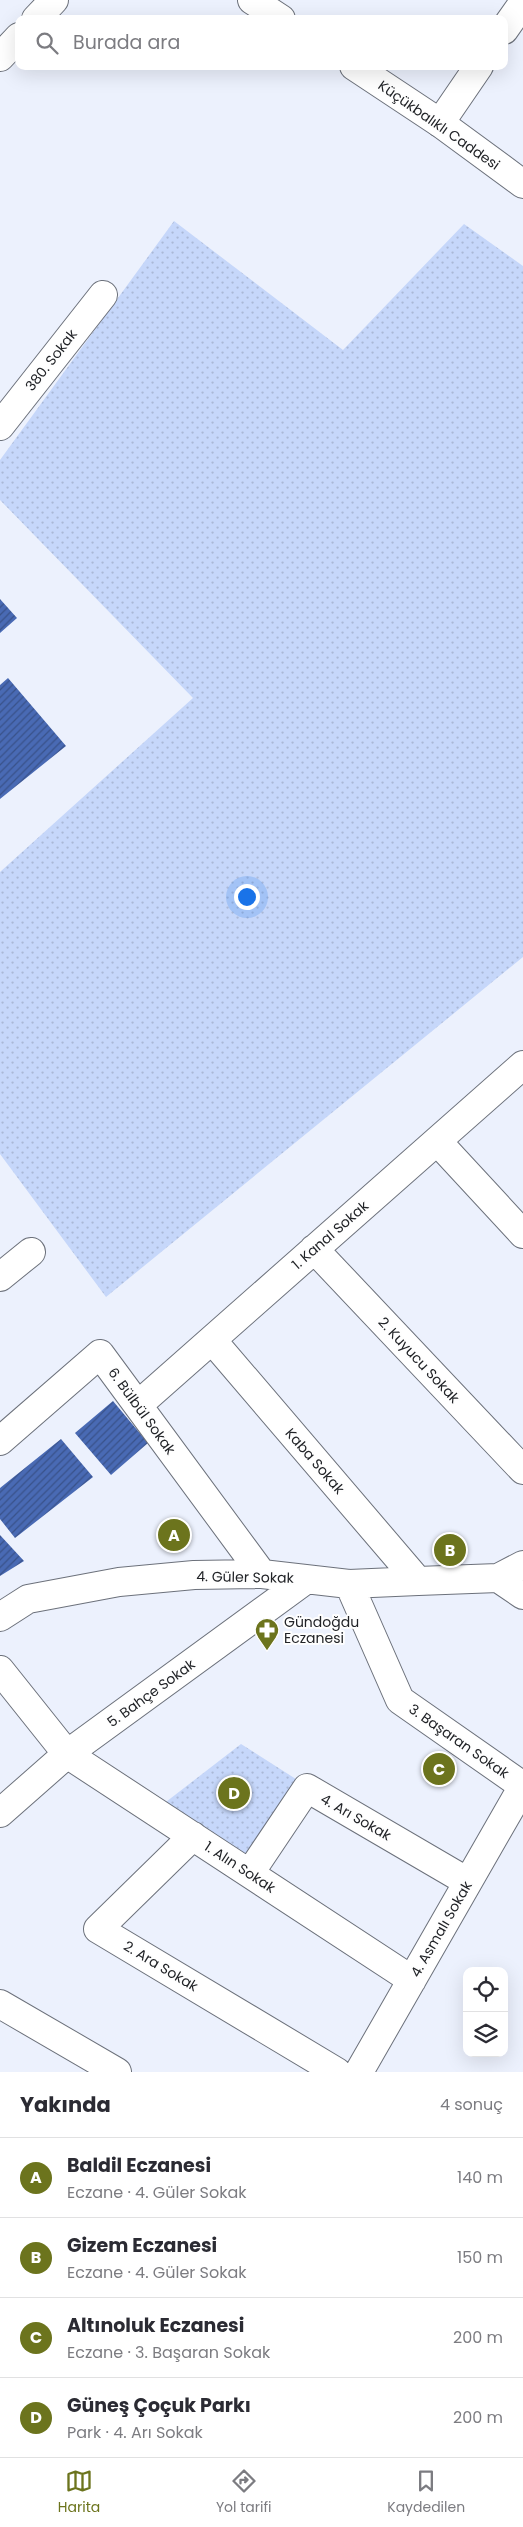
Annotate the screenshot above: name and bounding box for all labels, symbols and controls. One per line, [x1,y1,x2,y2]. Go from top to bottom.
search box [15,15,508,70]
icon: search [33,29,61,57]
text: Burada ara [73,29,180,56]
street label: Küçükbalıklı Caddesi [374,75,504,175]
street label: 380. Sokak [20,324,82,395]
your location [234,884,260,910]
street label: 1. Kanal Sokak [287,1196,373,1274]
street label: 2. Kuyucu Sokak [374,1313,465,1408]
street label: 6. Bülbül Sokak [104,1363,181,1459]
street label: Kaba Sokak [281,1424,350,1499]
pin: A [158,1516,190,1554]
pin: B [434,1531,466,1569]
street label: 4. Güler Sokak [196,1566,295,1588]
place label: Gündoğdu Eczanesi [284,1612,359,1648]
pharmacy icon: Gündoğdu Eczanesi [254,1617,280,1651]
street label: 5. Bahçe Sokak [103,1654,200,1732]
street label: 3. Başaran Sokak [405,1699,514,1784]
pin: C [423,1750,455,1788]
pin: D [218,1774,250,1812]
street label: 4. Arı Sokak [317,1789,396,1846]
street label: 1. Alın Sokak [200,1836,280,1898]
street label: 4. Asmalı Sokak [405,1877,477,1981]
street label: 2. Ara Sokak [120,1936,203,1997]
map controls [463,1967,508,2057]
button: locate [463,1967,508,2012]
button: layers [463,2012,508,2057]
text: Yakında [20,2090,111,2119]
text: 4 sonuç [440,2093,503,2116]
text: Baldil Eczanesi [67,2152,211,2179]
text: A [30,2166,42,2189]
text: 140 m [457,2166,503,2189]
text: Eczane · 4. Güler Sokak [67,2181,247,2204]
text: Gizem Eczanesi [67,2232,217,2259]
text: B [31,2246,41,2269]
text: 150 m [457,2246,503,2269]
text: Eczane · 4. Güler Sokak [67,2261,247,2284]
text: Altınoluk Eczanesi [67,2312,244,2339]
text: C [30,2326,42,2349]
text: 200 m [453,2326,503,2349]
text: Eczane · 3. Başaran Sokak [67,2341,270,2364]
text: Güneş Çoçuk Parkı [67,2392,251,2419]
text: D [30,2406,42,2429]
text: 200 m [453,2406,503,2429]
text: Park · 4. Arı Sokak [67,2421,203,2444]
tab: Harita [58,2467,100,2518]
tab: Yol tarifi [216,2467,272,2518]
tab: Kaydedilen [387,2467,465,2518]

